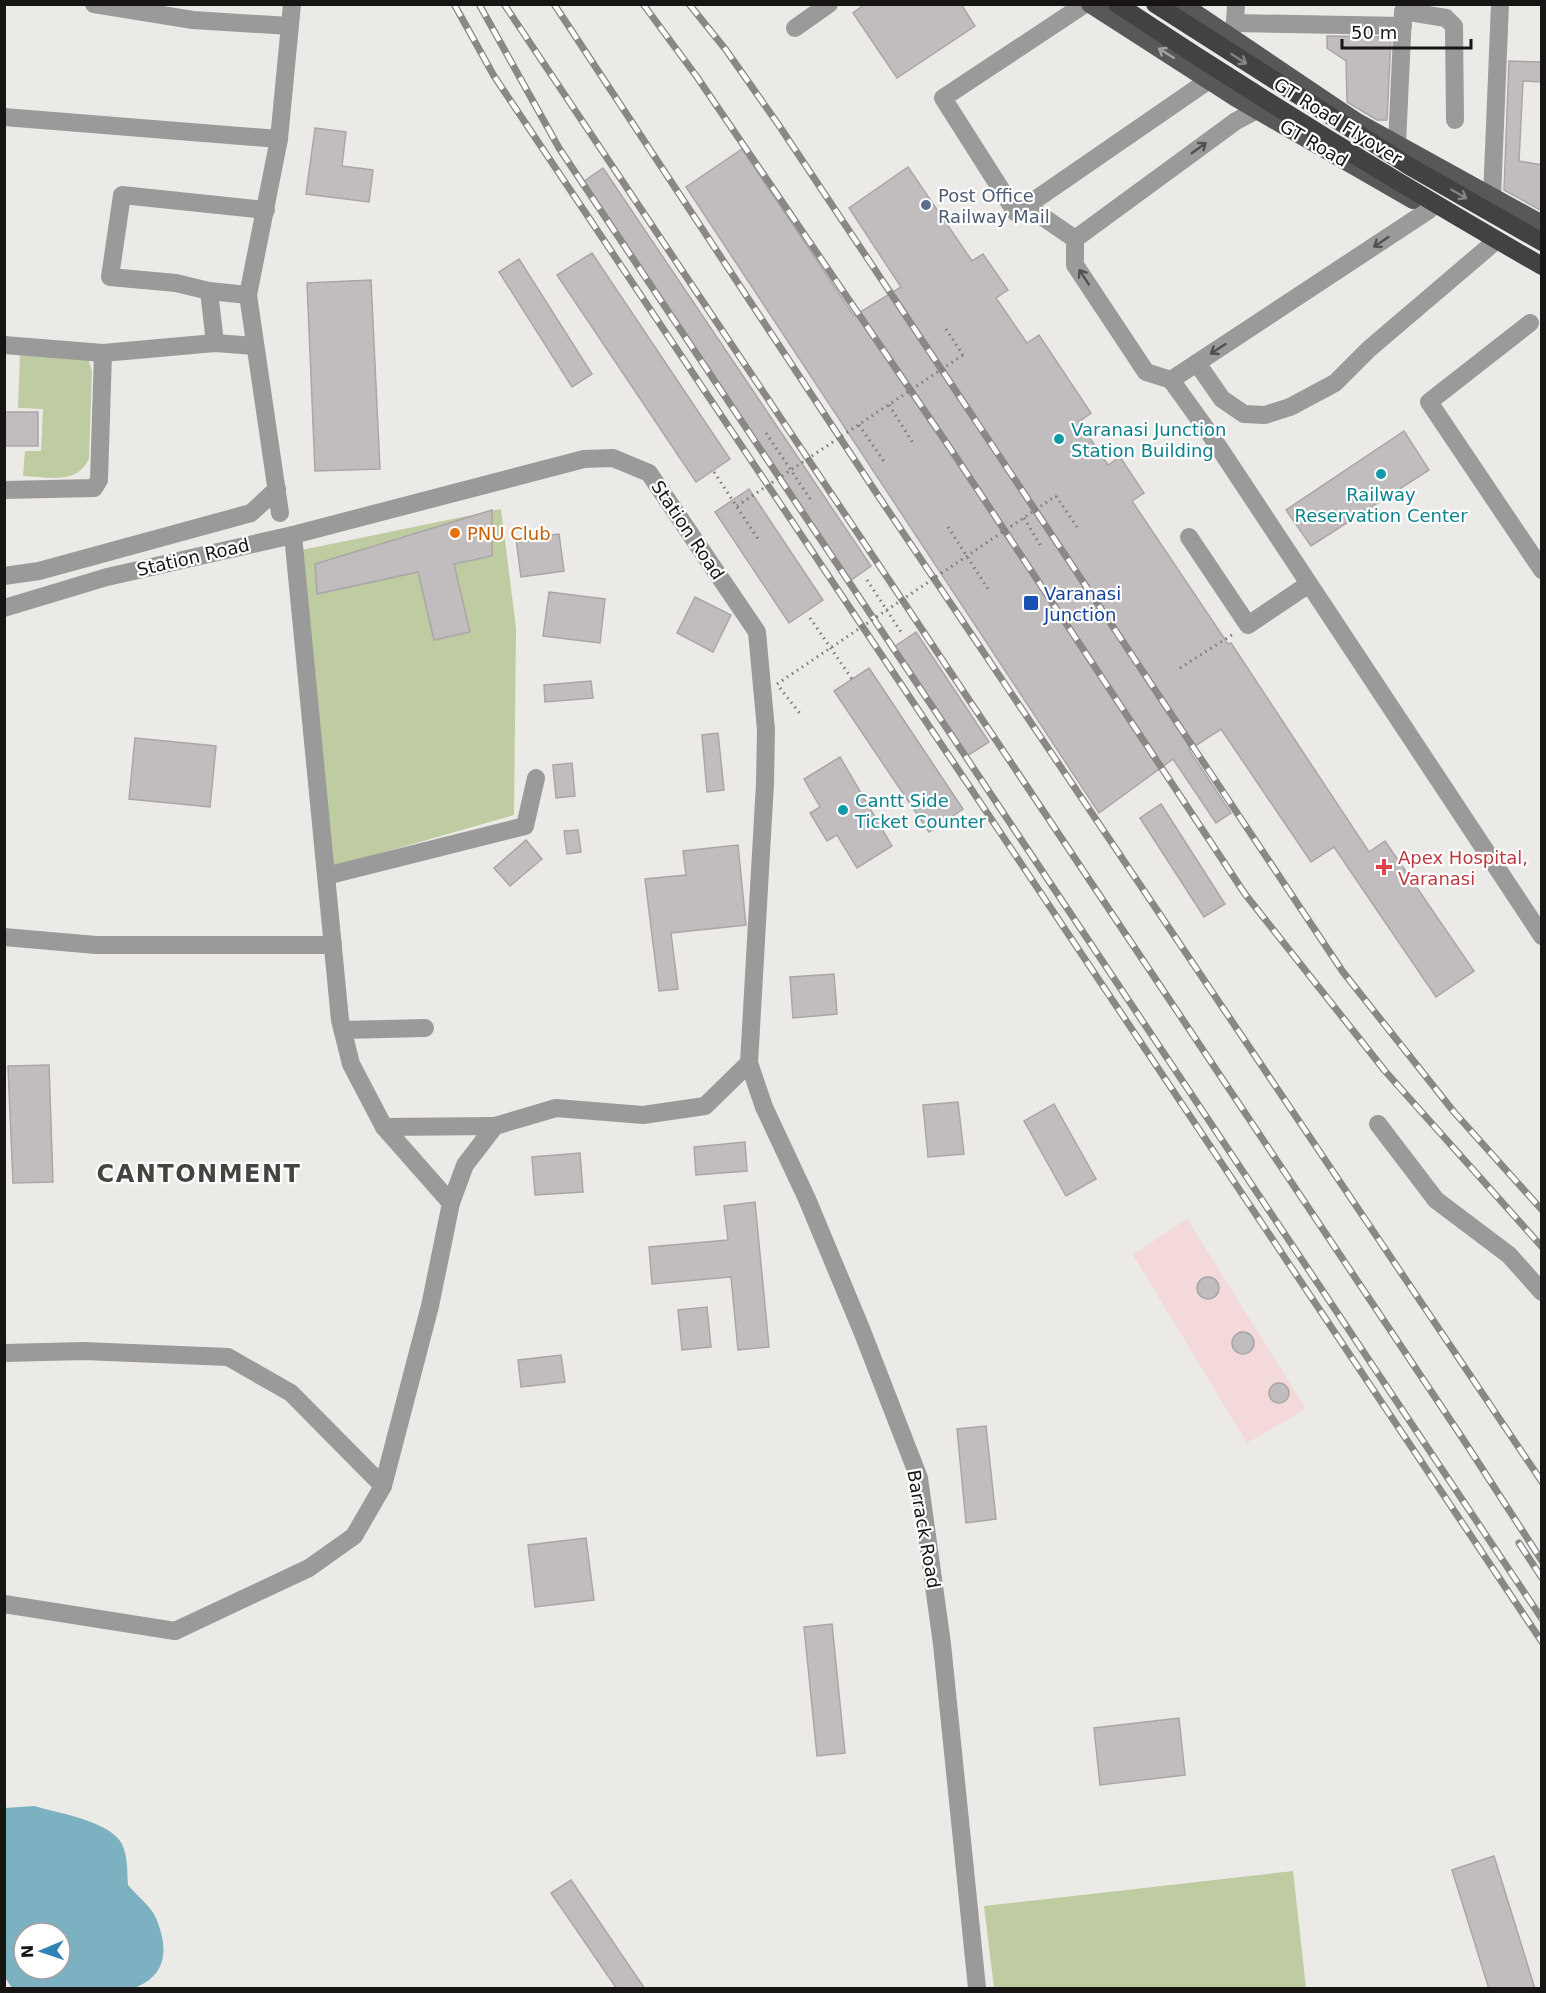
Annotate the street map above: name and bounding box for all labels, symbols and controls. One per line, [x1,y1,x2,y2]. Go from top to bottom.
scale bar [1342,12,1471,50]
text: 50 m [1351,22,1397,43]
one-way arrow [1158,47,1175,59]
one-way arrow [1230,54,1247,66]
street label: GT Road Flyover [1270,73,1406,169]
street label: GT Road [1276,115,1352,171]
one-way arrow [1191,142,1207,154]
place label: Post Office Railway Mail [938,185,1050,227]
one-way arrow [1450,189,1467,201]
marker: Post Office Railway Mail [919,198,933,212]
one-way arrow [1373,236,1389,248]
one-way arrow [1077,269,1090,286]
one-way arrow [1209,343,1226,356]
place label: Varanasi Junction Station Building [1071,419,1226,461]
marker: Varanasi Junction Station Building [1052,432,1066,446]
marker: Railway Reservation Center [1374,467,1388,481]
street label: Station Road [647,477,729,583]
place label: Railway Reservation Center [1294,484,1468,526]
place label: PNU Club [467,523,551,544]
marker: PNU Club [448,526,462,540]
street label: Station Road [135,534,251,580]
place label: Varanasi Junction [1043,583,1121,625]
marker: Varanasi Junction [1022,594,1040,612]
place label: Cantt Side Ticket Counter [854,790,987,832]
marker: Cantt Side Ticket Counter [836,803,850,817]
place label: Apex Hospital, Varanasi [1398,847,1528,889]
marker: Apex Hospital, Varanasi [1375,858,1393,876]
district label: CANTONMENT [97,1160,301,1188]
street label: Barrack Road [903,1468,945,1590]
north arrow [12,1921,72,1981]
text: N [18,1944,37,1959]

